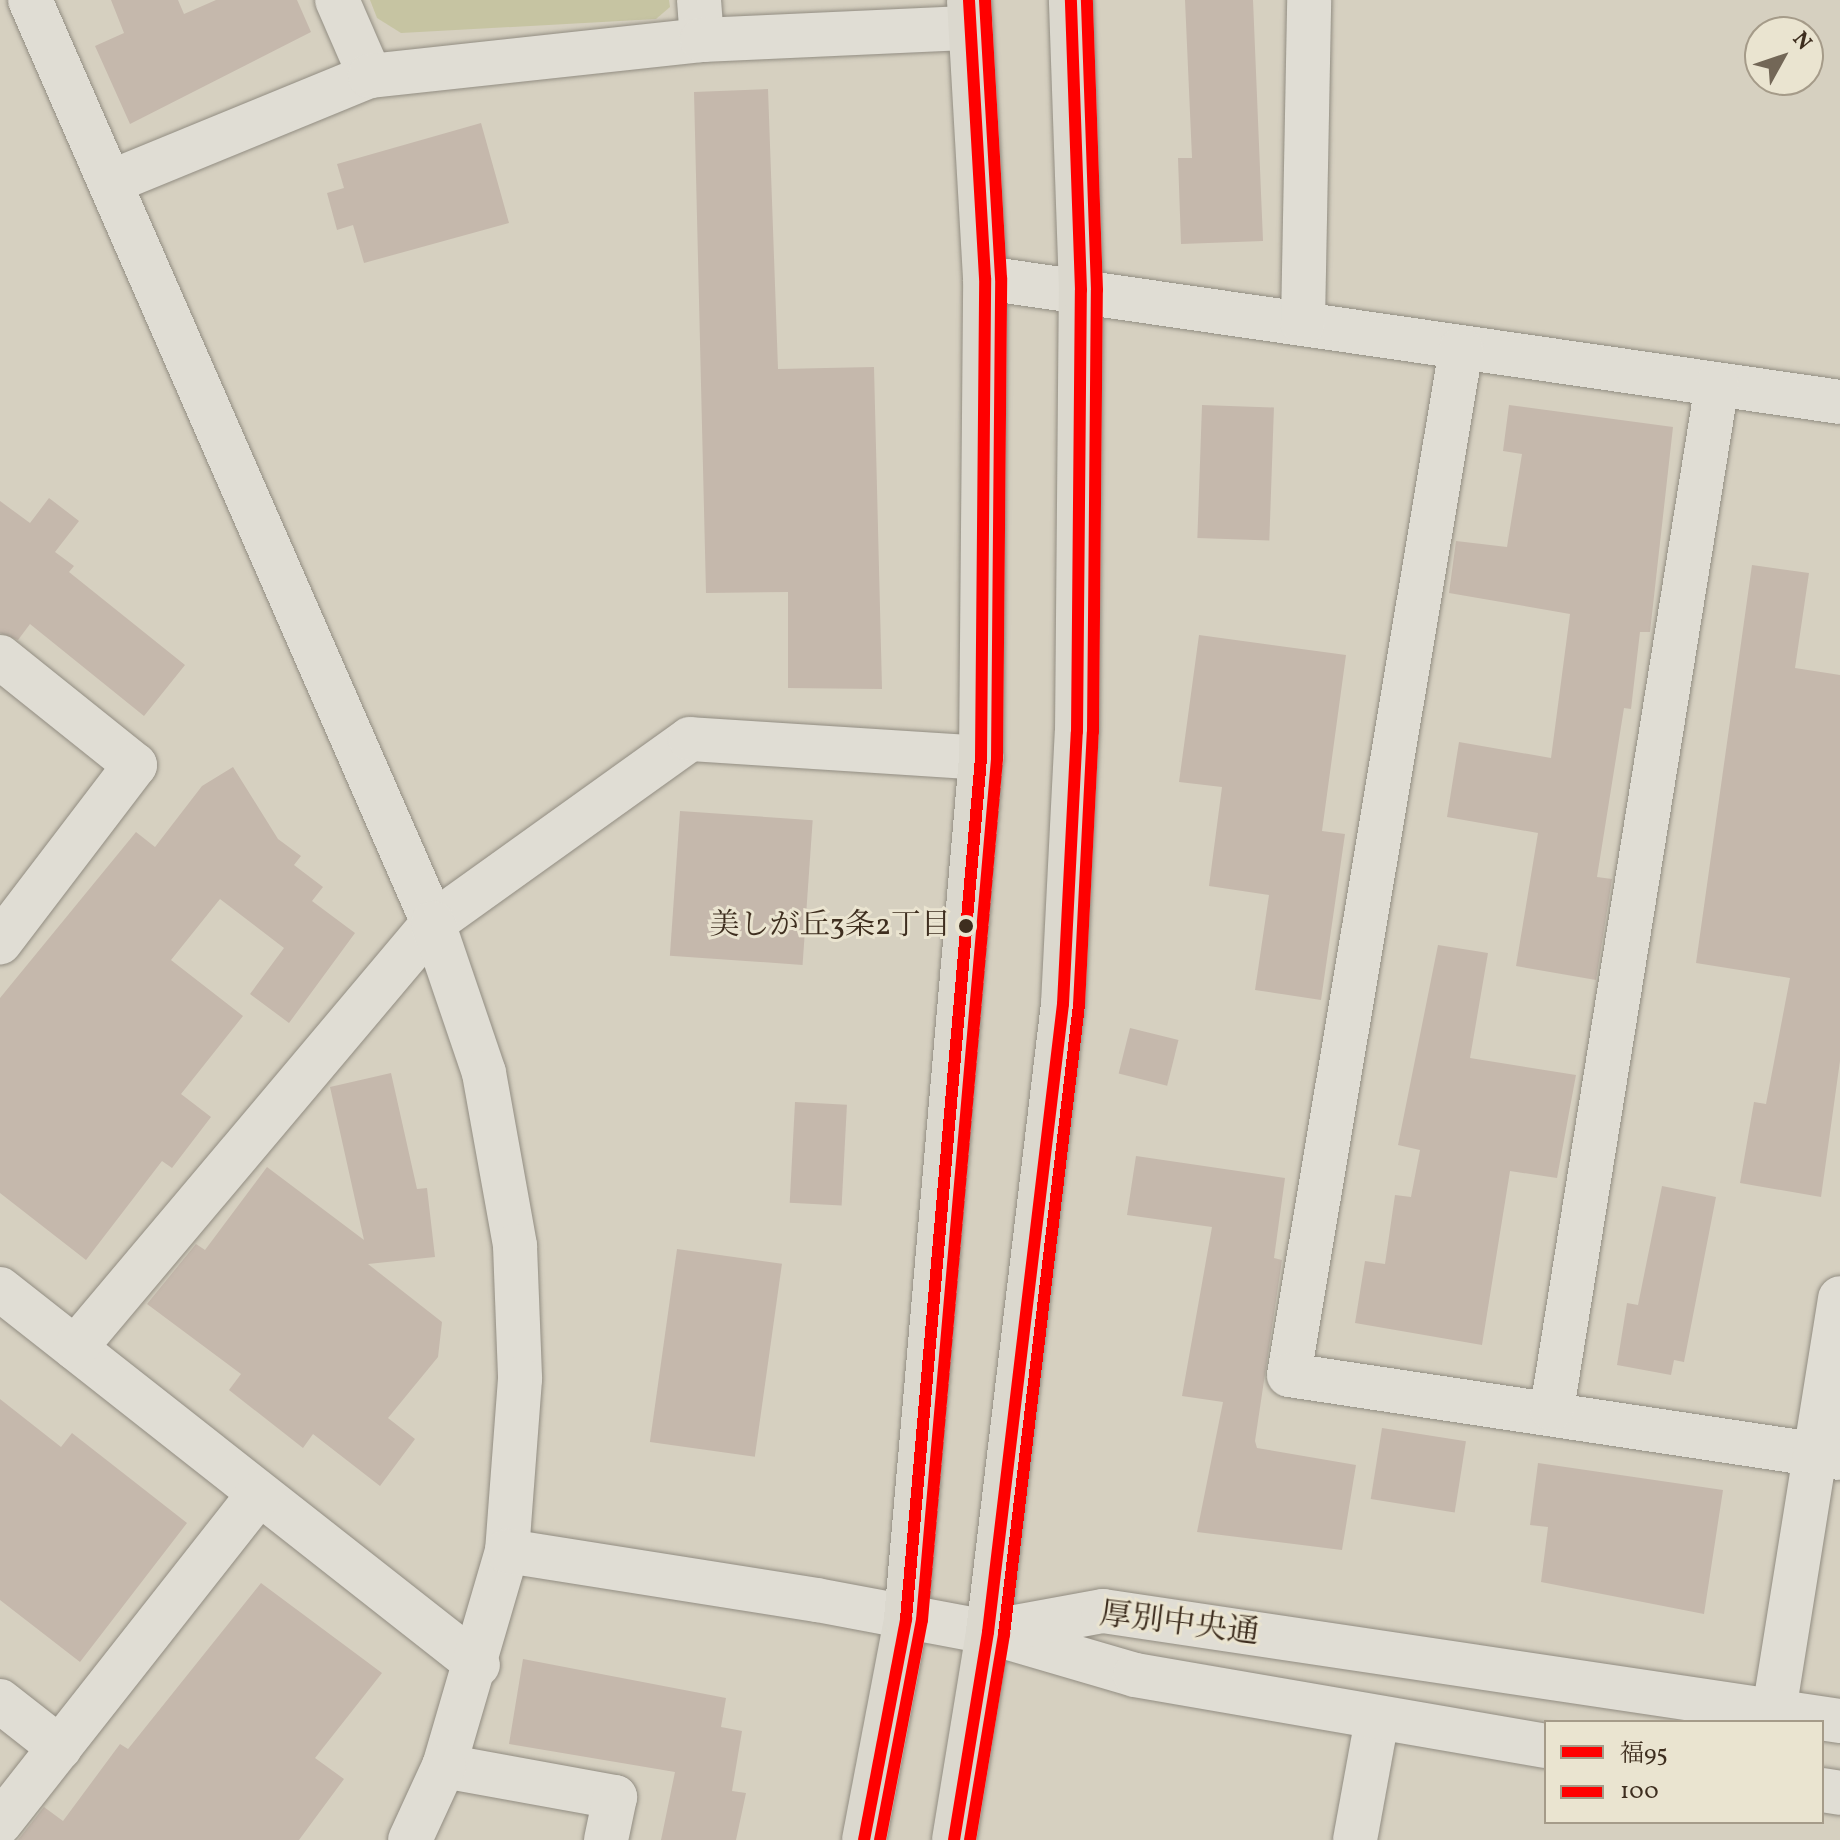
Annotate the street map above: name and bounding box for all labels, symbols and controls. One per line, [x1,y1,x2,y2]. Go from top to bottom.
north arrow [1744,16,1824,96]
text: N [1784,25,1818,58]
place label: 美しが丘3条2丁目 [710,908,951,944]
marker: 美しが丘3条2丁目 [958,918,974,934]
street label: 厚別中央通 [1097,1596,1261,1654]
legend [1544,1720,1824,1824]
text: 福95 [1620,1738,1668,1772]
text: 100 [1620,1775,1659,1809]

